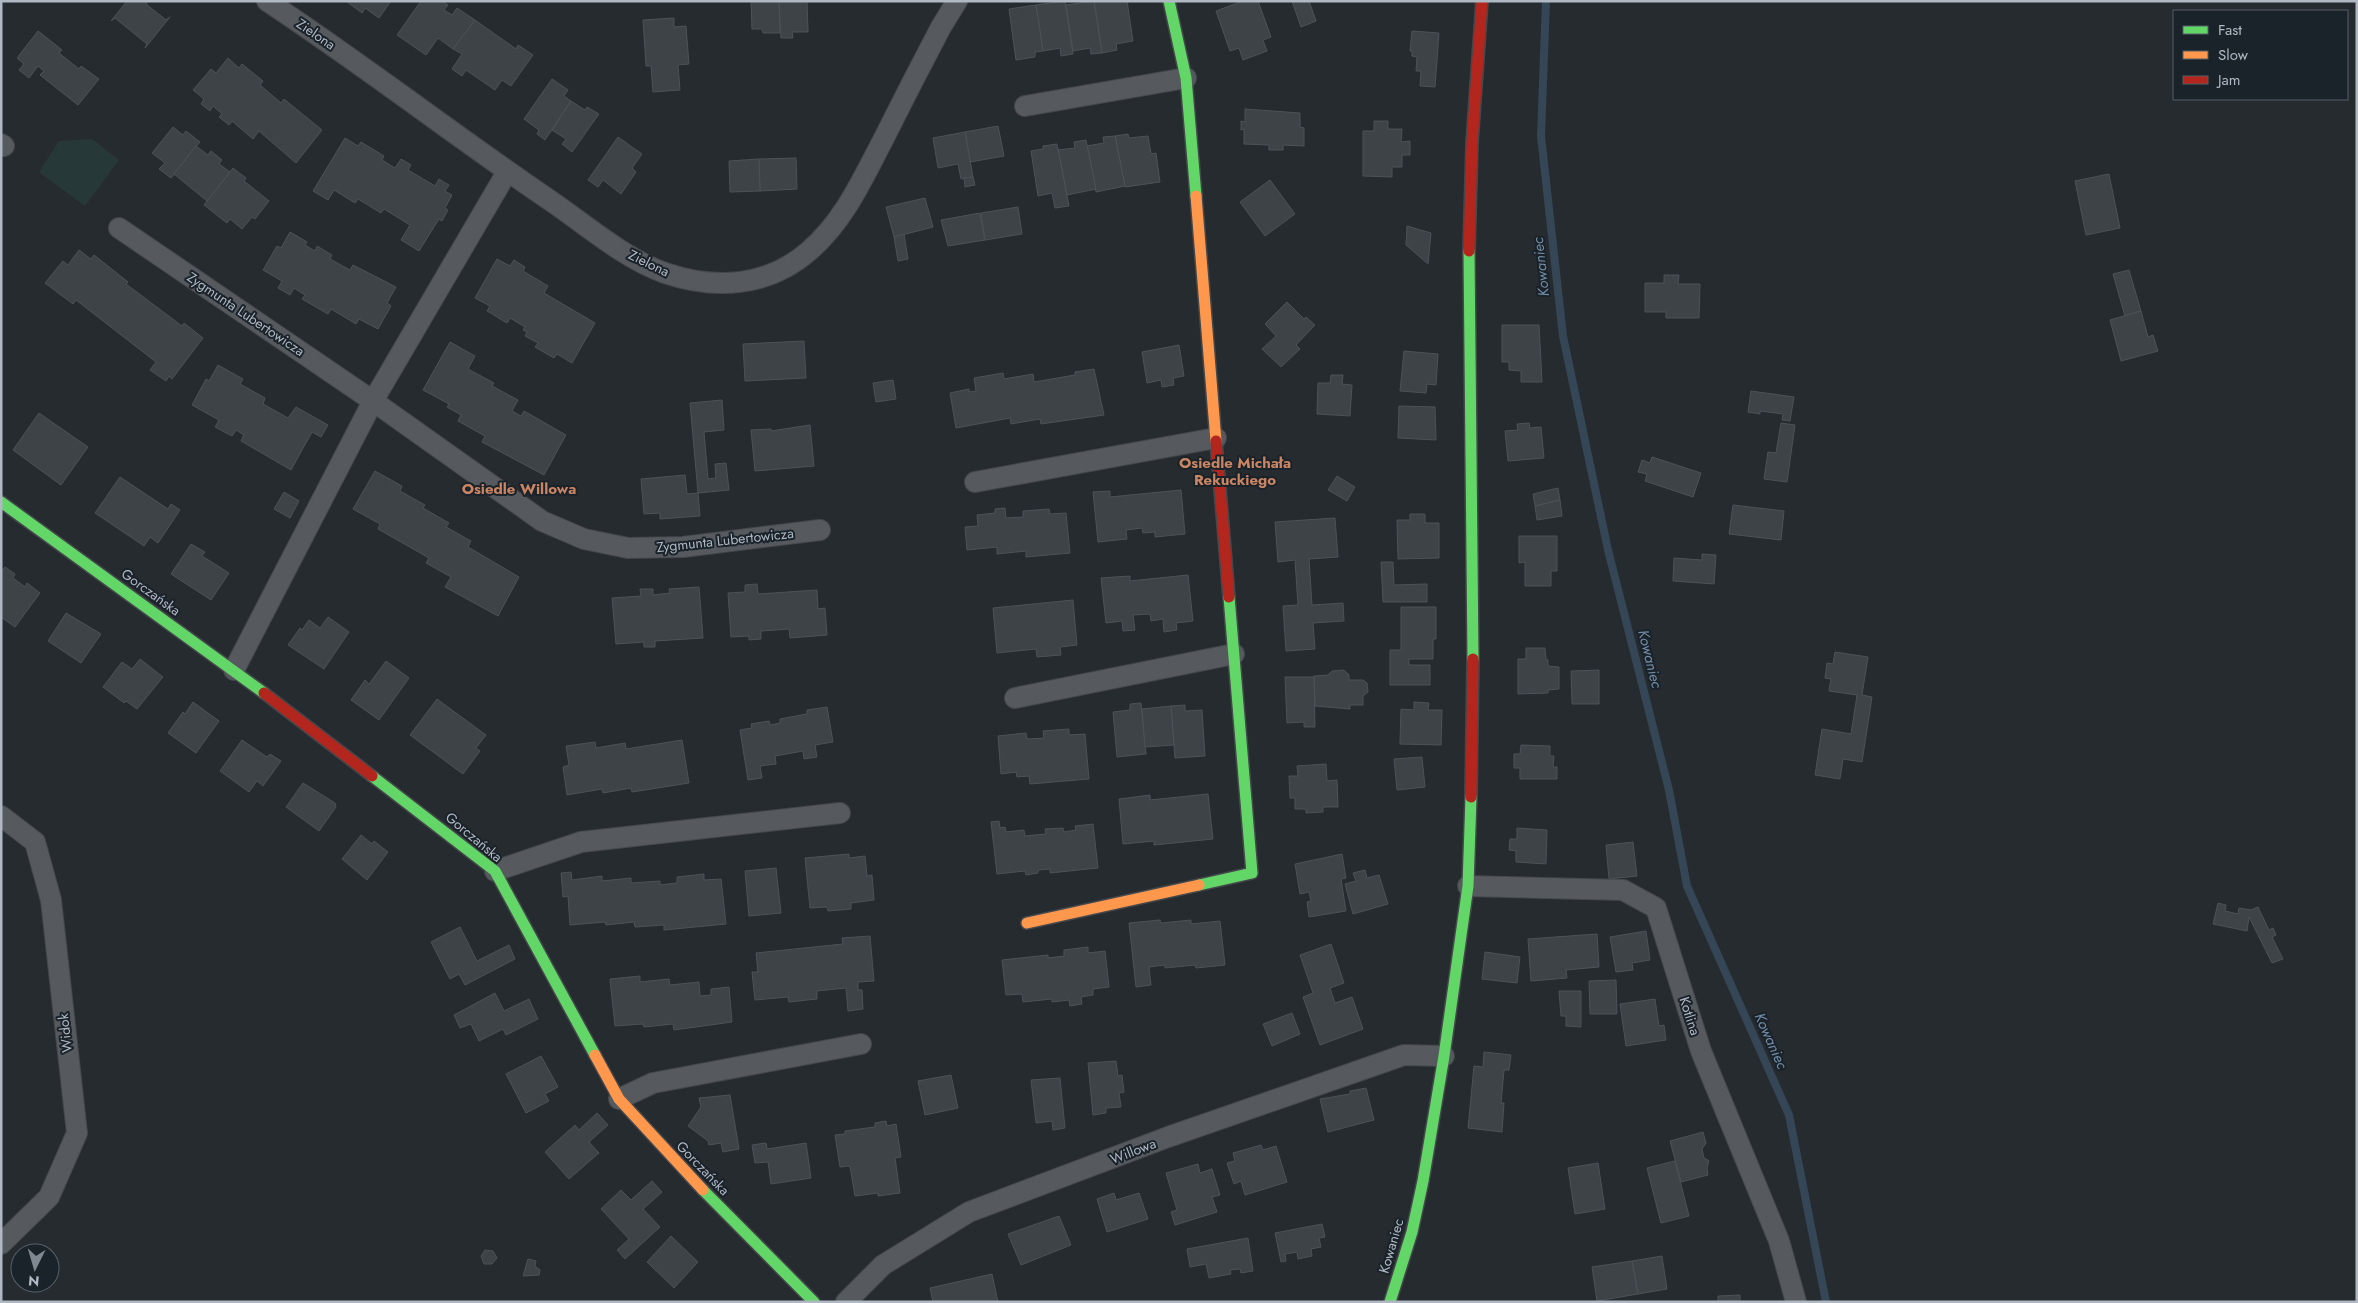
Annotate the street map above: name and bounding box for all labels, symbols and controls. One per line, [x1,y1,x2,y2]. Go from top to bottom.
legend [2173,10,2348,100]
street label: Zielona [292,14,340,54]
text: Fast [2218,19,2242,41]
text: Slow [2218,44,2249,66]
text: Jam [2216,69,2241,91]
water label: Kowaniec [1527,236,1555,298]
street label: Zielona [625,244,673,282]
street label: Zygmunta Lubertowicza [183,267,309,361]
district label: Osiedle Michała Rekuckiego [1179,452,1291,491]
district label: Osiedle Willowa [462,478,576,500]
street label: Zygmunta Lubertowicza [655,523,795,557]
street label: Gorczańska [117,564,185,620]
water label: Kowaniec [1632,627,1668,691]
street label: Gorczańska [441,807,507,867]
street label: Kotlina [1674,994,1706,1038]
water label: Kowaniec [1749,1009,1793,1073]
street label: Widok [53,1012,77,1054]
street label: Willowa [1107,1133,1159,1169]
street label: Gorczańska [672,1136,734,1200]
street label: Kowaniec [1374,1216,1408,1276]
north arrow [10,1243,60,1293]
text: N [27,1271,40,1291]

